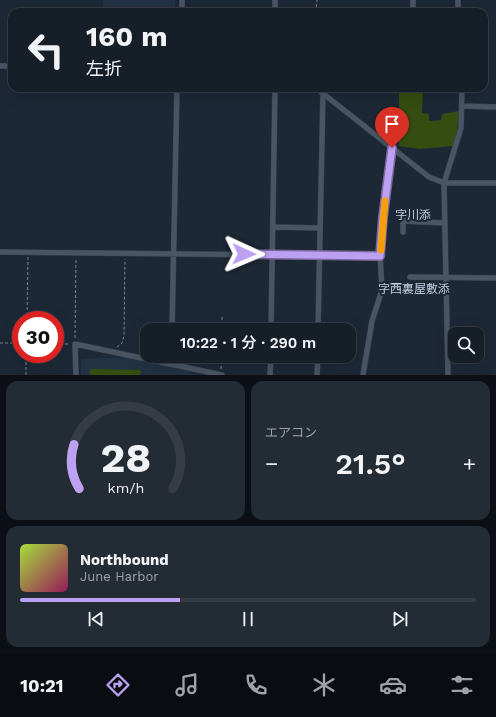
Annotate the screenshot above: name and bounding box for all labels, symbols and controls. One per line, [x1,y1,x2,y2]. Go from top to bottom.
text: 160 m [86,20,168,53]
icon: left [20,24,72,76]
text: 左折 [86,58,122,79]
pin [375,107,409,148]
icon: arrive [381,113,403,135]
district label: 字川添 [395,208,431,222]
position arrow [223,233,265,275]
district label: 字西裏屋敷添 [378,282,450,296]
speed limit sign: 30 [12,311,64,363]
map controls [448,327,484,363]
button: search [448,327,484,363]
text: 10:22 · 1 分 · 290 m [180,334,316,352]
text: エアコン [265,425,317,440]
text: 28 [100,432,151,481]
text: 21.5° [335,446,406,481]
text: − [265,451,278,476]
text: + [463,451,476,476]
text: km/h [107,479,144,495]
text: Northbound [80,551,169,569]
text: June Harbor [80,569,159,584]
icon: previous [85,608,107,630]
icon: pause [237,608,259,630]
icon: next [389,608,411,630]
icon: directions [104,671,132,699]
icon: music [173,671,201,699]
icon: phone [242,671,270,699]
icon: climate [310,671,338,699]
icon: car [379,671,407,699]
icon: filters [448,671,476,699]
text: 10:21 [20,675,64,696]

